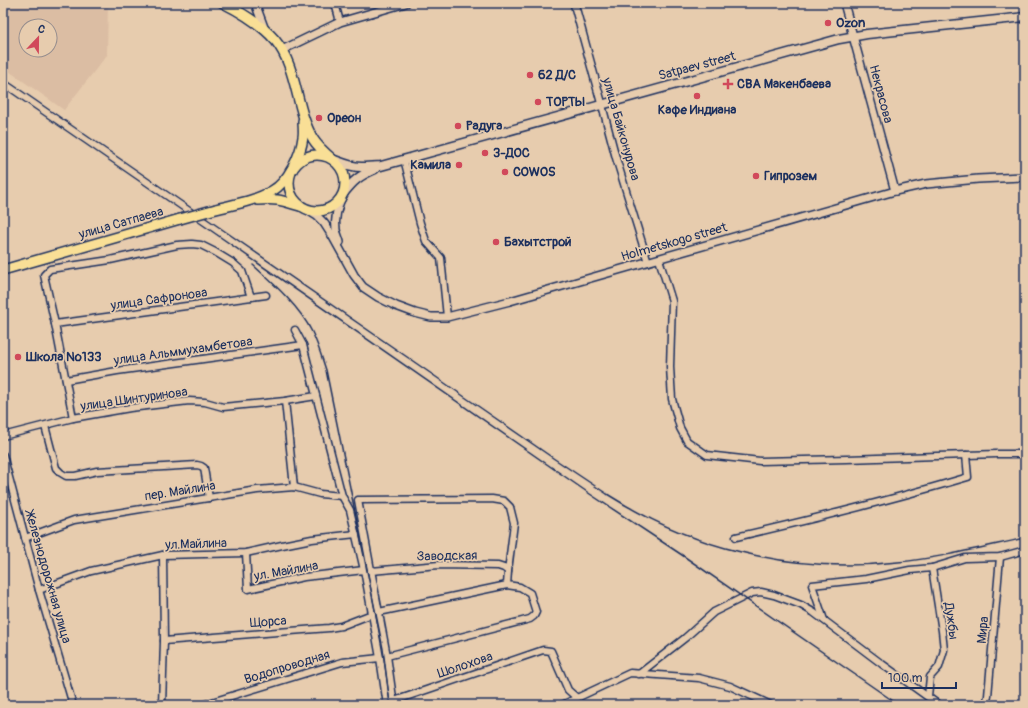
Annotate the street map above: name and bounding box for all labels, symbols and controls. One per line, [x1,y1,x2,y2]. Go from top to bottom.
place label: Ozon [836,15,866,31]
north arrow [18,18,58,58]
marker: Ozon [823,18,833,28]
text: С [36,22,47,37]
street label: Satpaev street [657,48,738,84]
street label: Некрасова [866,63,896,125]
place label: 62 Д/С [538,67,576,83]
marker: 62 Д/С [525,70,535,80]
street label: улица Байконурова [598,75,643,182]
place label: СВА Макенбаева [737,76,831,92]
marker: СВА Макенбаева [722,78,734,90]
marker: Кафе Индиана [692,91,702,101]
place label: ТОРТЫ [545,94,585,110]
marker: ТОРТЫ [533,97,543,107]
place label: Кафе Индиана [658,102,736,118]
place label: Ореон [327,110,362,126]
marker: Ореон [314,113,324,123]
place label: Радуга [466,118,502,134]
marker: Радуга [453,121,463,131]
place label: 3-ДОС [493,145,530,161]
marker: 3-ДОС [480,148,490,158]
place label: Камила [410,157,451,173]
marker: Камила [454,160,464,170]
place label: COWOS [513,164,556,180]
marker: COWOS [500,167,510,177]
place label: Гипрозем [764,168,817,184]
marker: Гипрозем [751,171,761,181]
street label: улица Сатпаева [76,203,165,243]
street label: Holmetskogo street [619,219,730,265]
place label: Бахытстрой [504,234,571,250]
marker: Бахытстрой [491,237,501,247]
street label: улица Сафронова [109,284,208,314]
street label: улица Альммухамбетова [112,333,253,369]
place label: Школа №133 [25,349,101,365]
marker: Школа №133 [13,352,23,362]
street label: улица Шинтуринова [78,384,189,415]
street label: пер. Майлина [143,477,217,505]
street label: Железнодорожная улица [21,507,75,645]
street label: ул.Майлина [164,535,227,553]
street label: Заводская [417,547,477,565]
street label: ул. Майлина [252,557,319,585]
street label: Дужбы [940,600,962,641]
street label: Щорса [249,613,287,631]
street label: Мира [974,616,992,644]
street label: Водопроводная [242,646,332,688]
street label: Шолохова [435,648,495,682]
scale bar [882,664,956,690]
text: 100 m [888,671,923,686]

